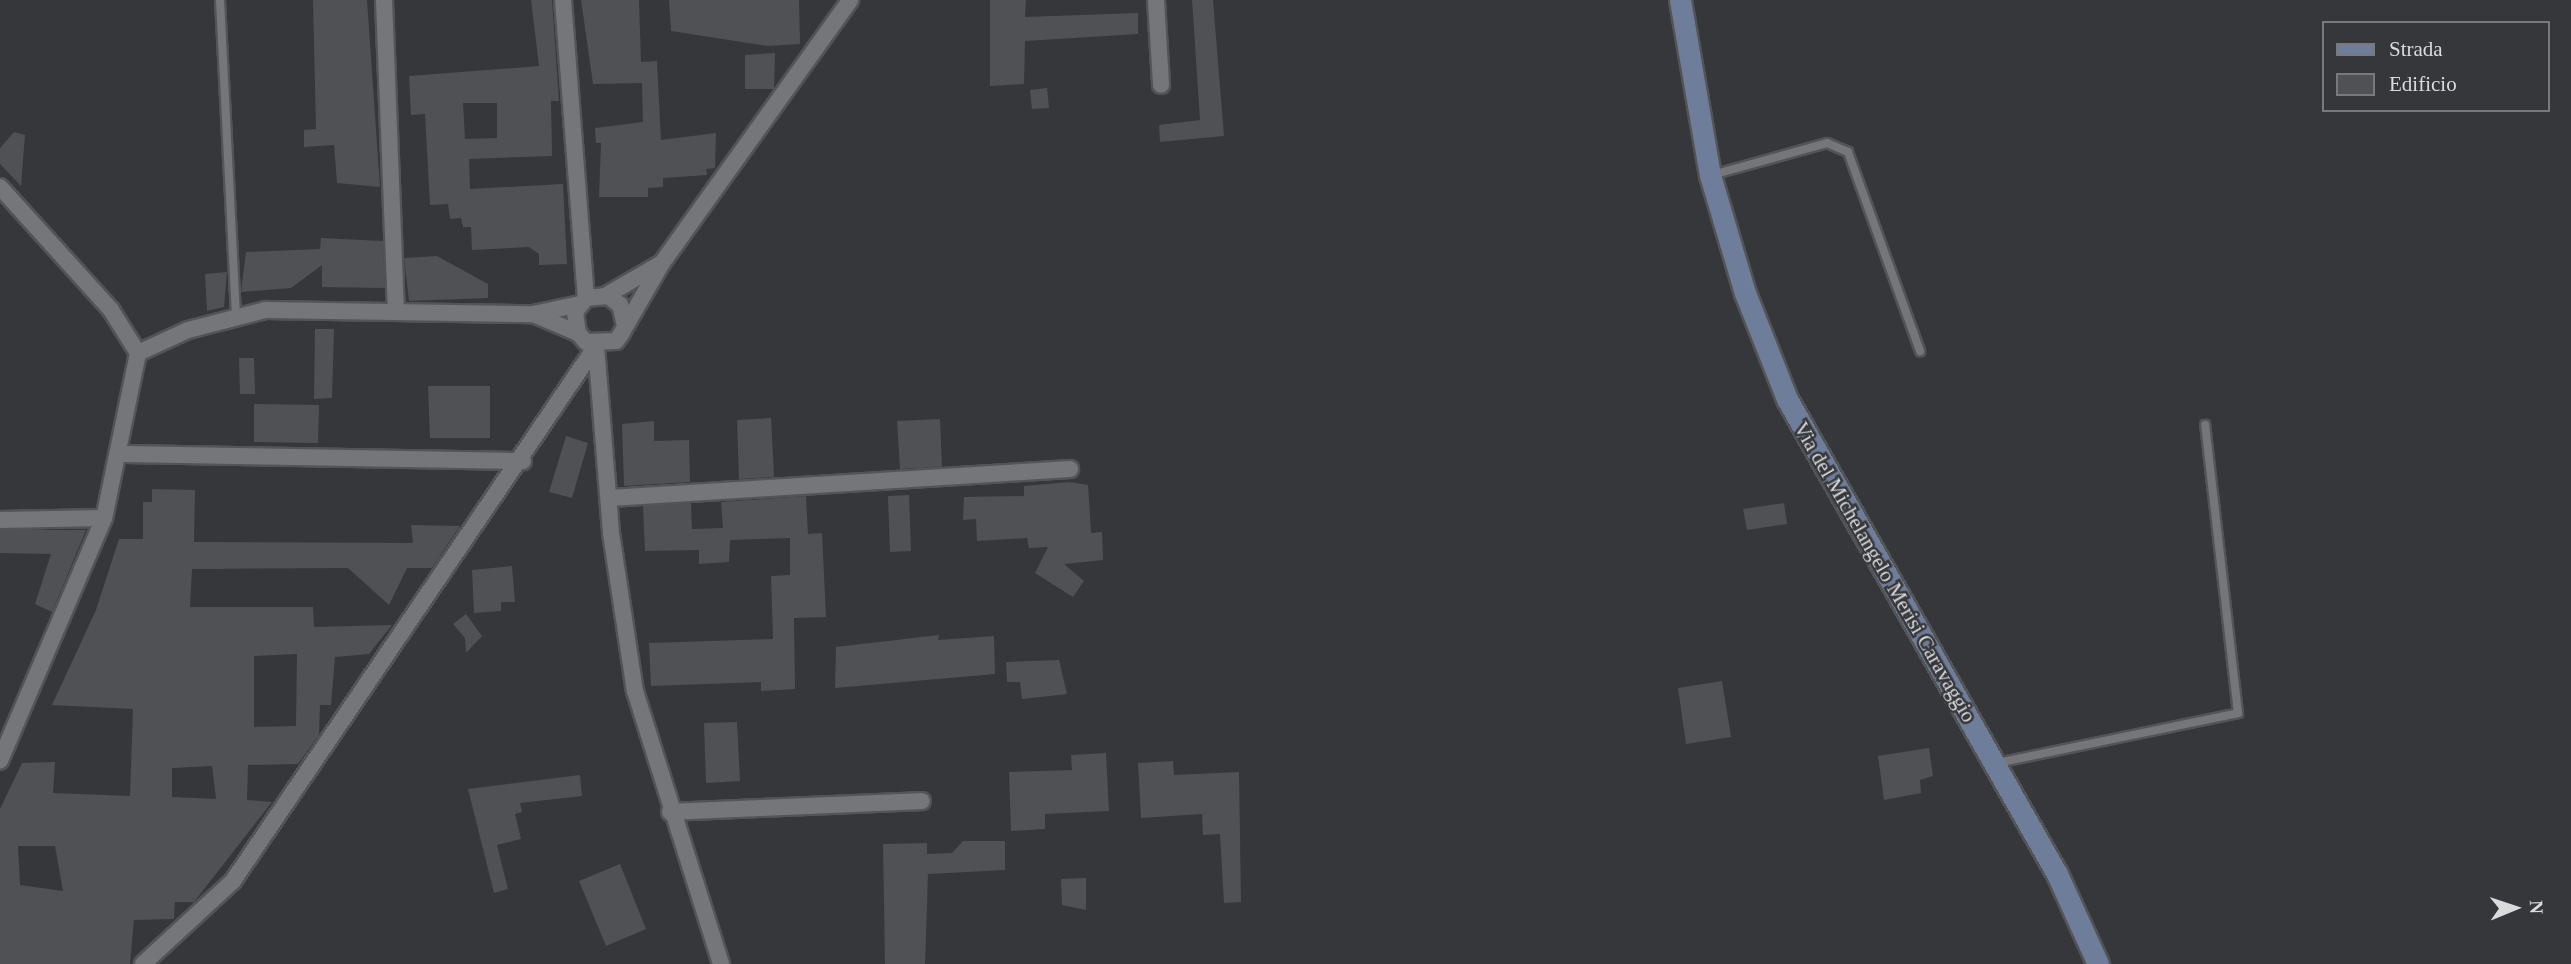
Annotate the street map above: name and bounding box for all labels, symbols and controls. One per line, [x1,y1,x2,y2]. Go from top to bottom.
legend [2322,21,2550,112]
text: Strada [2389,37,2443,61]
text: Edificio [2389,72,2457,96]
street label: Via del Michelangelo Merisi Caravaggio [1788,417,1982,727]
north arrow [2480,873,2550,943]
text: N [2526,900,2547,914]

